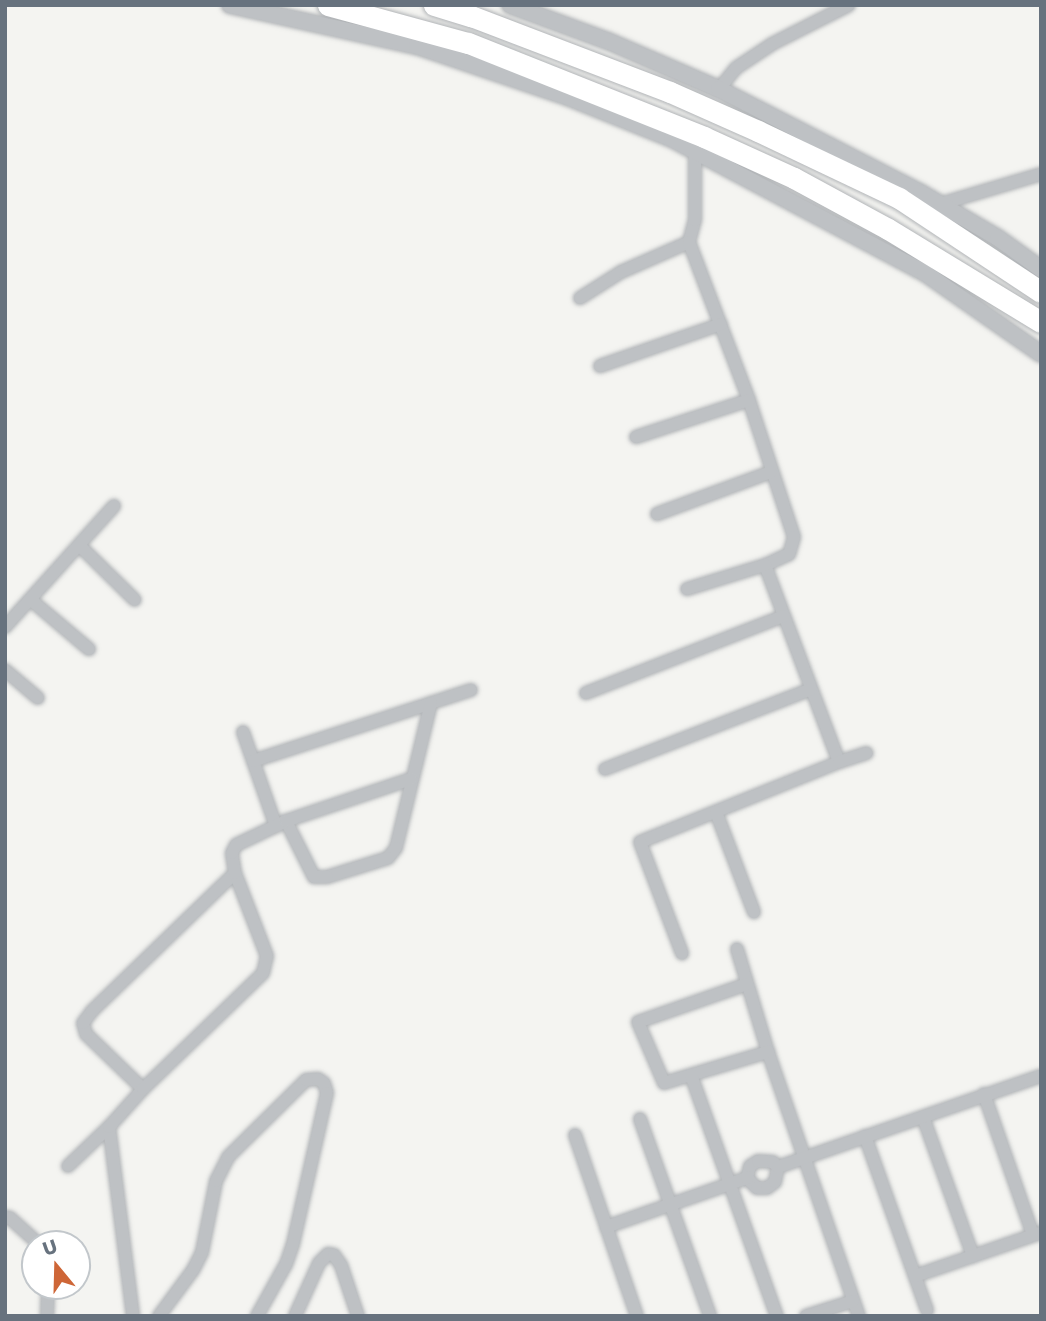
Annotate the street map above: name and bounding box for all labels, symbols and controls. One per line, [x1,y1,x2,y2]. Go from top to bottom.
north arrow [21,1230,91,1300]
text: U [39,1233,60,1260]

